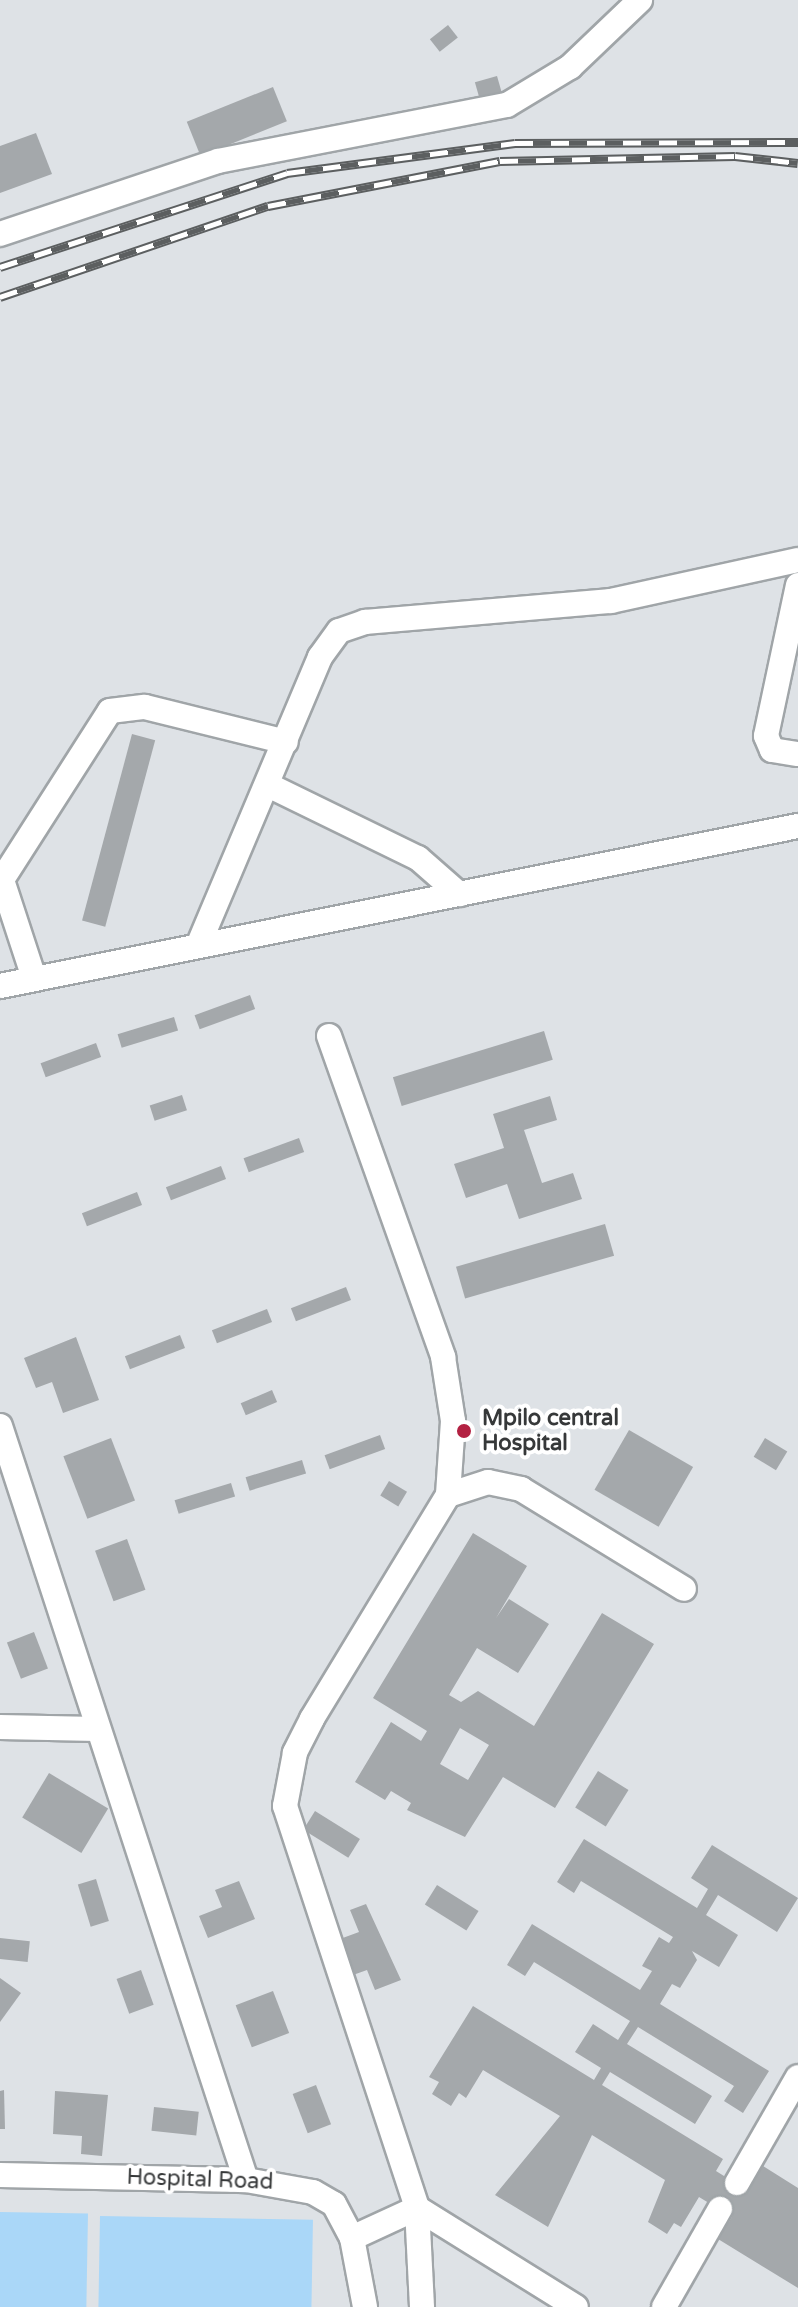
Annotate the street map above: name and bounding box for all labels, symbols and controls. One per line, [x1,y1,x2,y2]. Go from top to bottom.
place label: Mpilo central Hospital [482,1405,619,1456]
marker: Mpilo central Hospital [453,1420,475,1442]
street label: Hospital Road [126,2164,274,2196]

